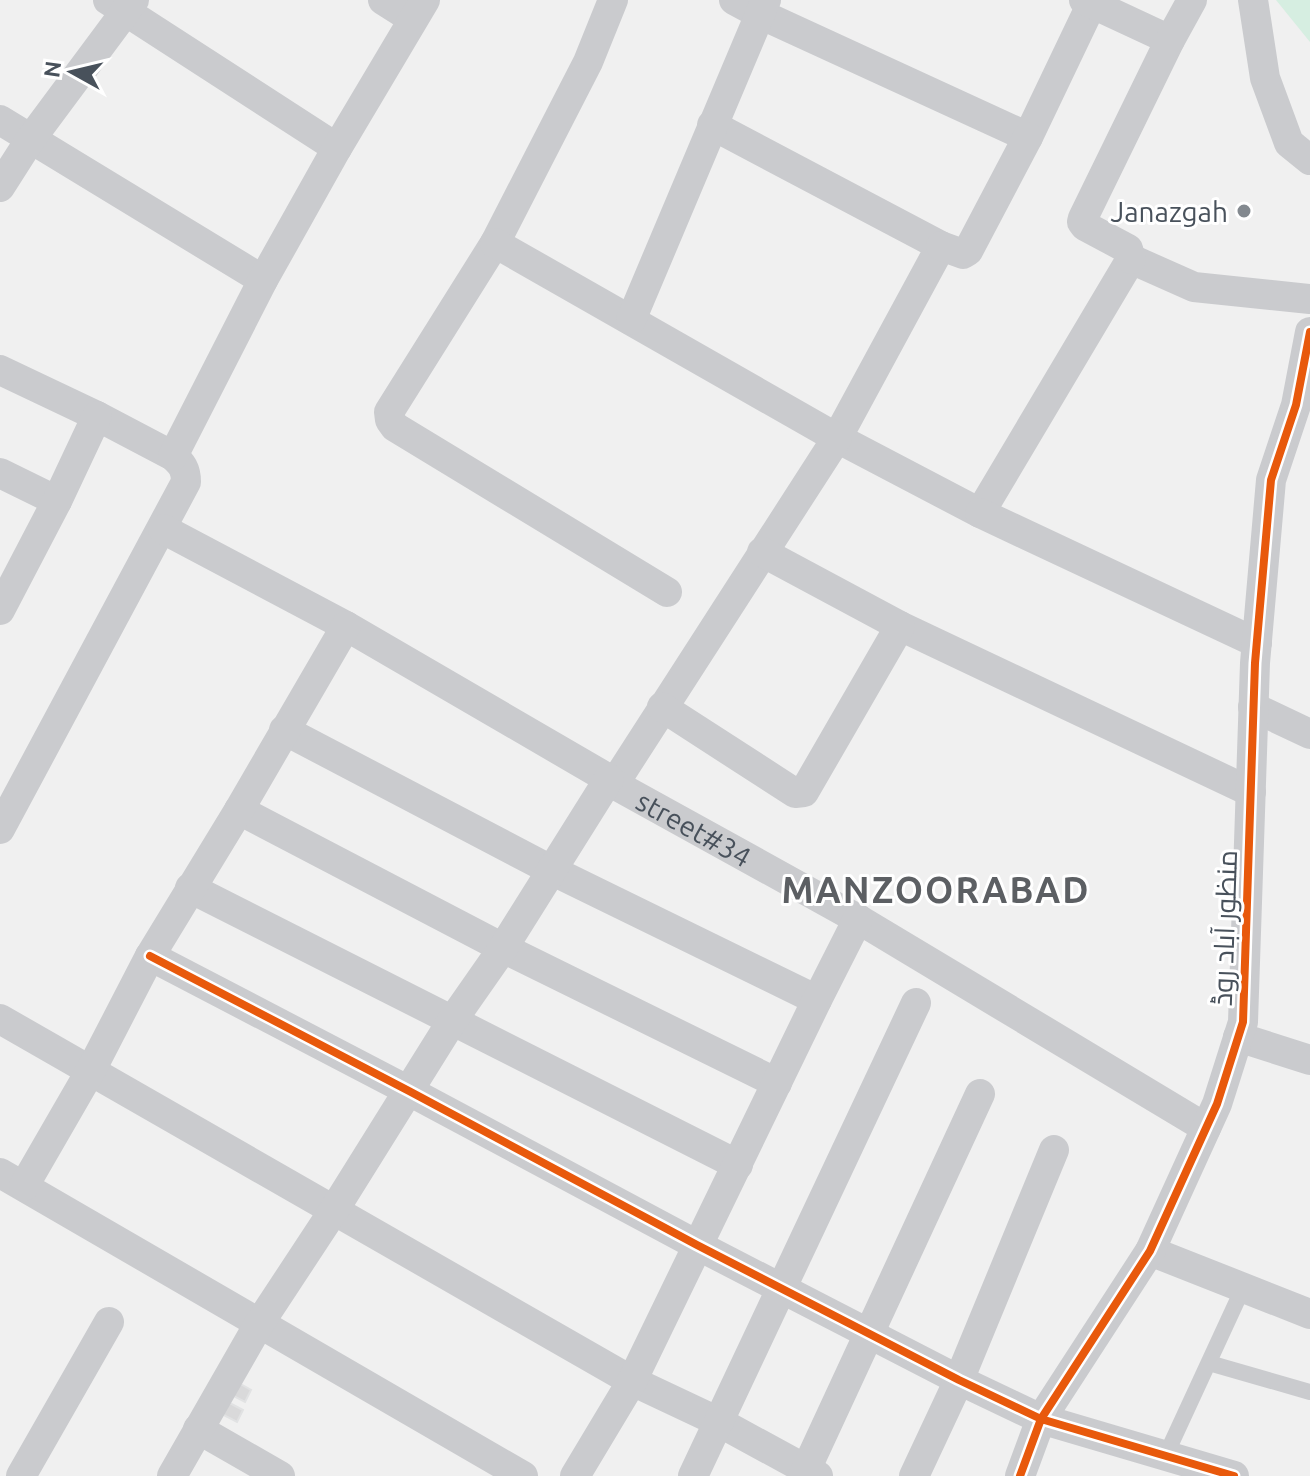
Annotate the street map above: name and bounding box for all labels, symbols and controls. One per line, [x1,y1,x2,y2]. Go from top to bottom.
north arrow [32,32,112,112]
text: N [38,59,65,79]
place label: Janazgah [1110,196,1228,227]
marker: Janazgah [1235,202,1253,220]
street label: street#34 [632,784,757,872]
street label: منظور آباد روڈ [1206,849,1243,1007]
district label: MANZOORABAD [781,869,1091,910]

